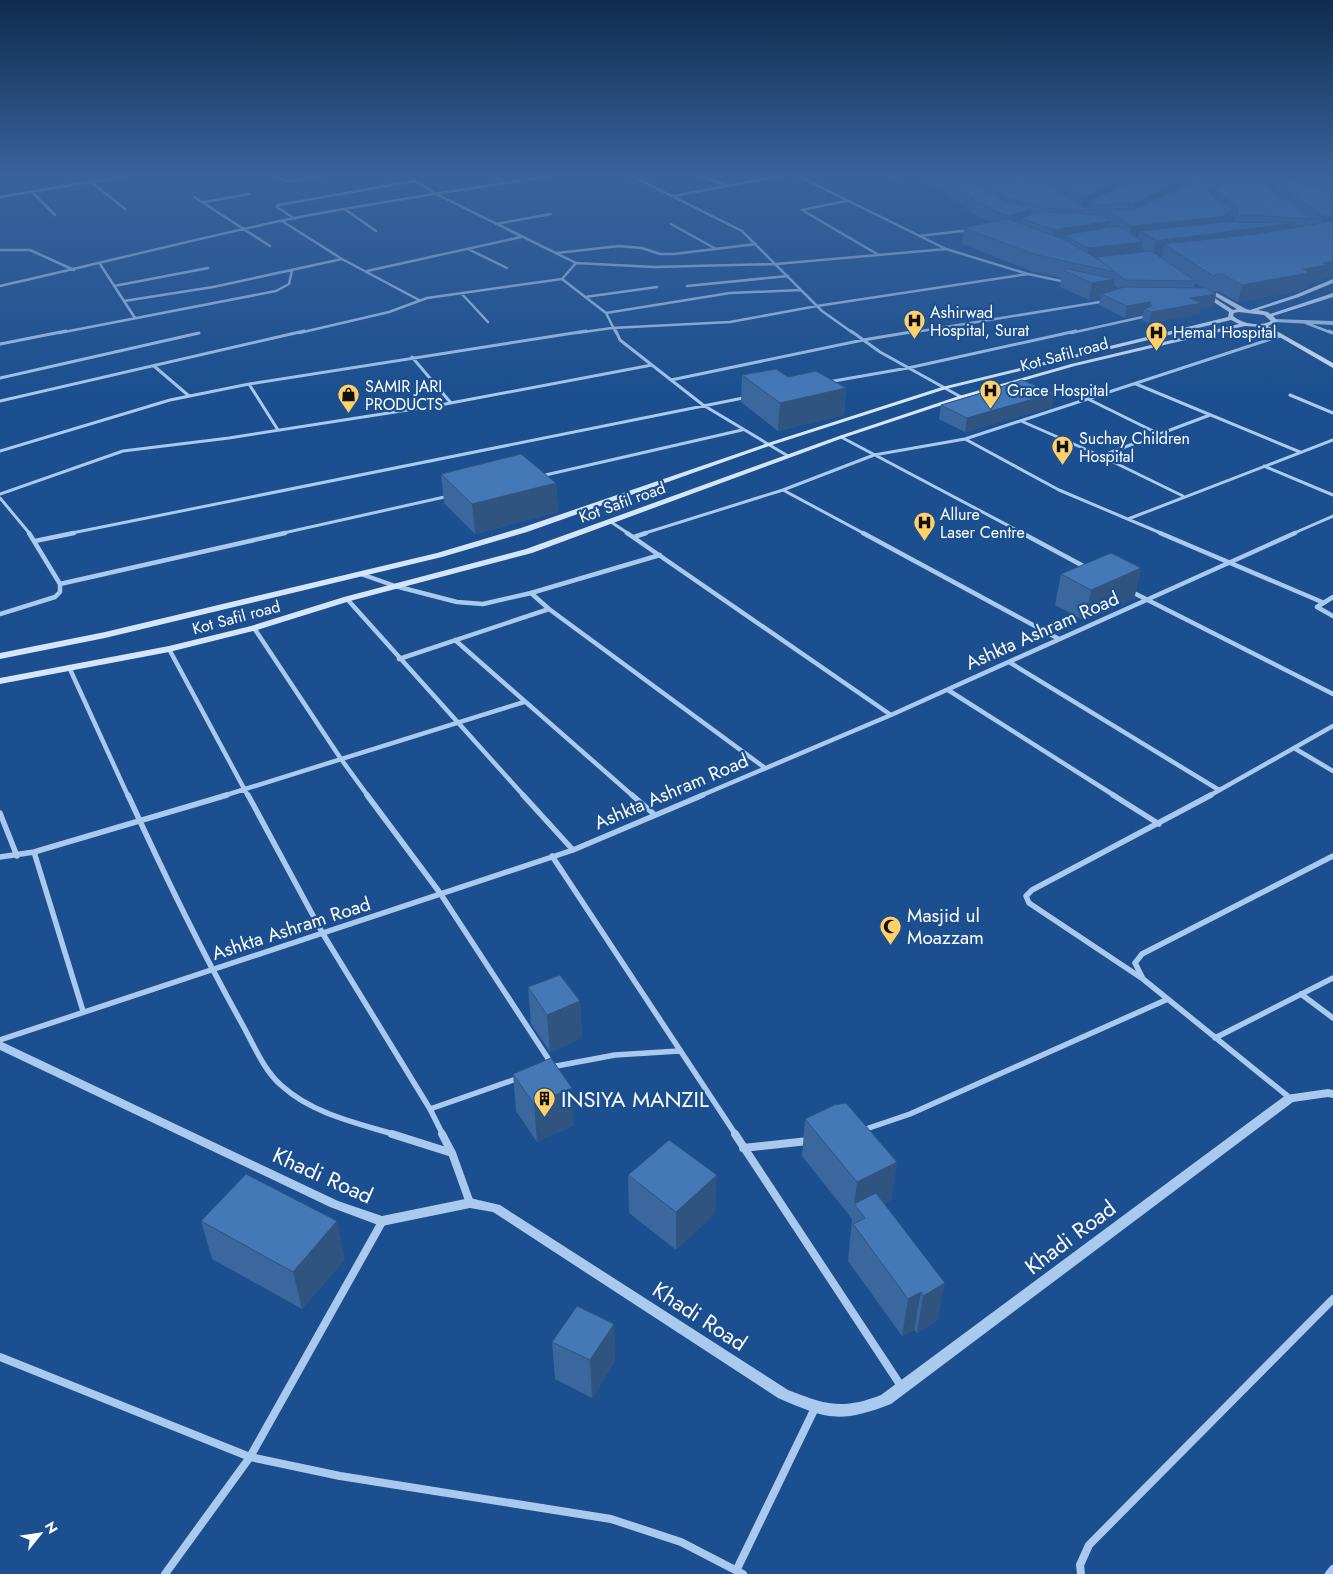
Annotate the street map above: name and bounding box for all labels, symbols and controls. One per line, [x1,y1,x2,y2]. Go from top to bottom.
place label: Ashirwad Hospital, Surat [930,301,1029,342]
hospital icon: Ashirwad Hospital, Surat [902,309,926,340]
hospital icon: Hemal Hospital [1145,320,1169,351]
place label: Hemal Hospital [1173,321,1276,344]
street label: Kot Safil road [1017,332,1111,377]
place label: SAMIR JARI PRODUCTS [365,375,443,416]
hospital icon: Grace Hospital [979,378,1003,409]
place label: Grace Hospital [1007,379,1108,402]
shop icon: SAMIR JARI PRODUCTS [337,383,361,414]
place label: Suchay Children Hospital [1079,427,1190,468]
hospital icon: Suchay Children Hospital [1051,435,1075,466]
street label: Kot Safil road [576,476,669,529]
place label: Allure Laser Centre [940,503,1025,544]
hospital icon: Allure Laser Centre [912,511,936,542]
street label: Ashkta Ashram Road [961,585,1123,676]
street label: Kot Safil road [189,595,283,640]
street label: Ashkta Ashram Road [590,747,753,836]
street label: Ashkta Ashram Road [208,890,374,967]
place label: Masjid ul Moazzam [907,902,984,951]
mosque icon: Masjid ul Moazzam [879,914,903,945]
place label: INSIYA MANZIL [561,1083,709,1115]
building icon: INSIYA MANZIL [533,1087,557,1118]
street label: Khadi Road [268,1139,378,1211]
street label: Khadi Road [1018,1192,1122,1282]
street label: Khadi Road [646,1273,754,1359]
north arrow [15,1509,65,1559]
text: N [40,1518,63,1537]

